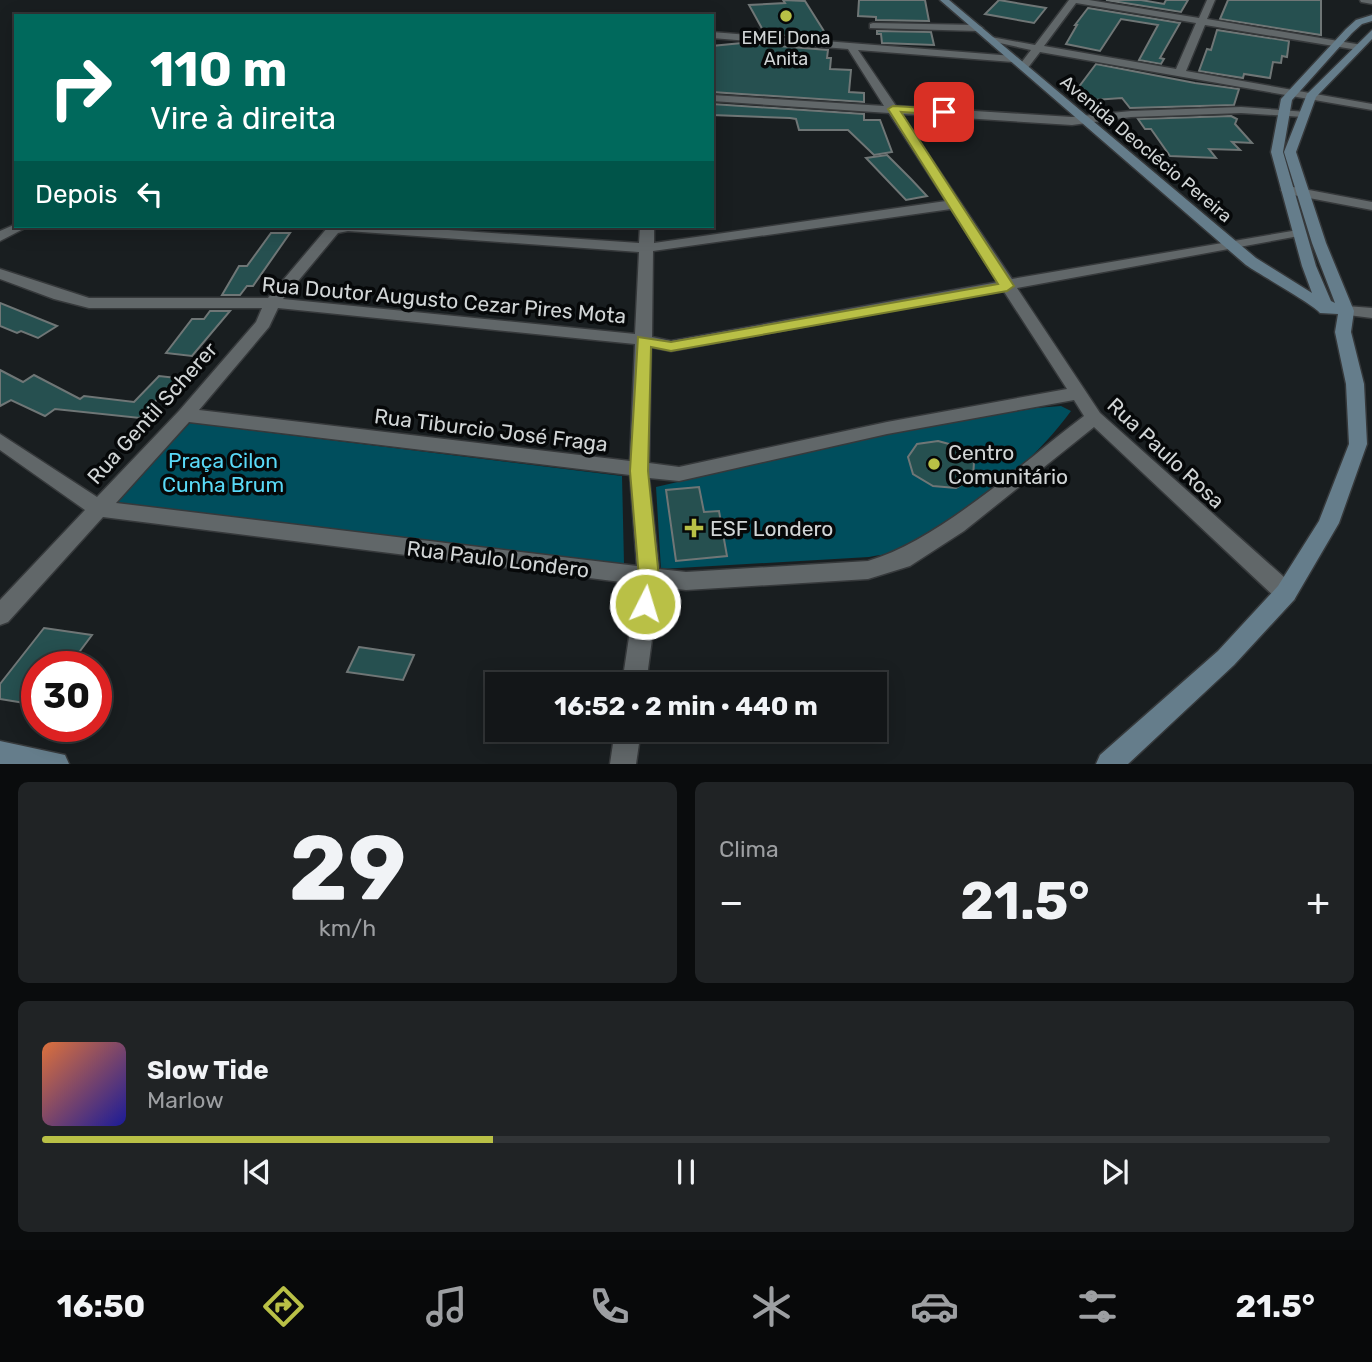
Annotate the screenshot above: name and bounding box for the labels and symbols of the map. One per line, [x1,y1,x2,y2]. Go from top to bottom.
marker: EMEI Dona Anita [778,8,794,24]
place label: EMEI Dona Anita [741,27,831,70]
street label: Avenida Deoclécio Pereira [1056,71,1236,227]
pin [914,82,974,142]
street label: Rua Doutor Augusto Cezar Pires Mota [261,272,627,328]
street label: Rua Gentil Scherer [82,337,222,489]
street label: Rua Paulo Rosa [1102,392,1230,514]
street label: Rua Tiburcio José Fraga [373,403,609,457]
place label: Centro Comunitário [948,440,1068,489]
park label: Praça Cilon Cunha Brum [162,448,284,497]
marker: Centro Comunitário [926,456,942,472]
place label: ESF Londero [710,516,833,541]
marker: ESF Londero [684,518,704,538]
street label: Rua Paulo Londero [405,535,591,583]
position arrow [608,567,682,641]
speed limit sign: 30 [21,651,112,742]

